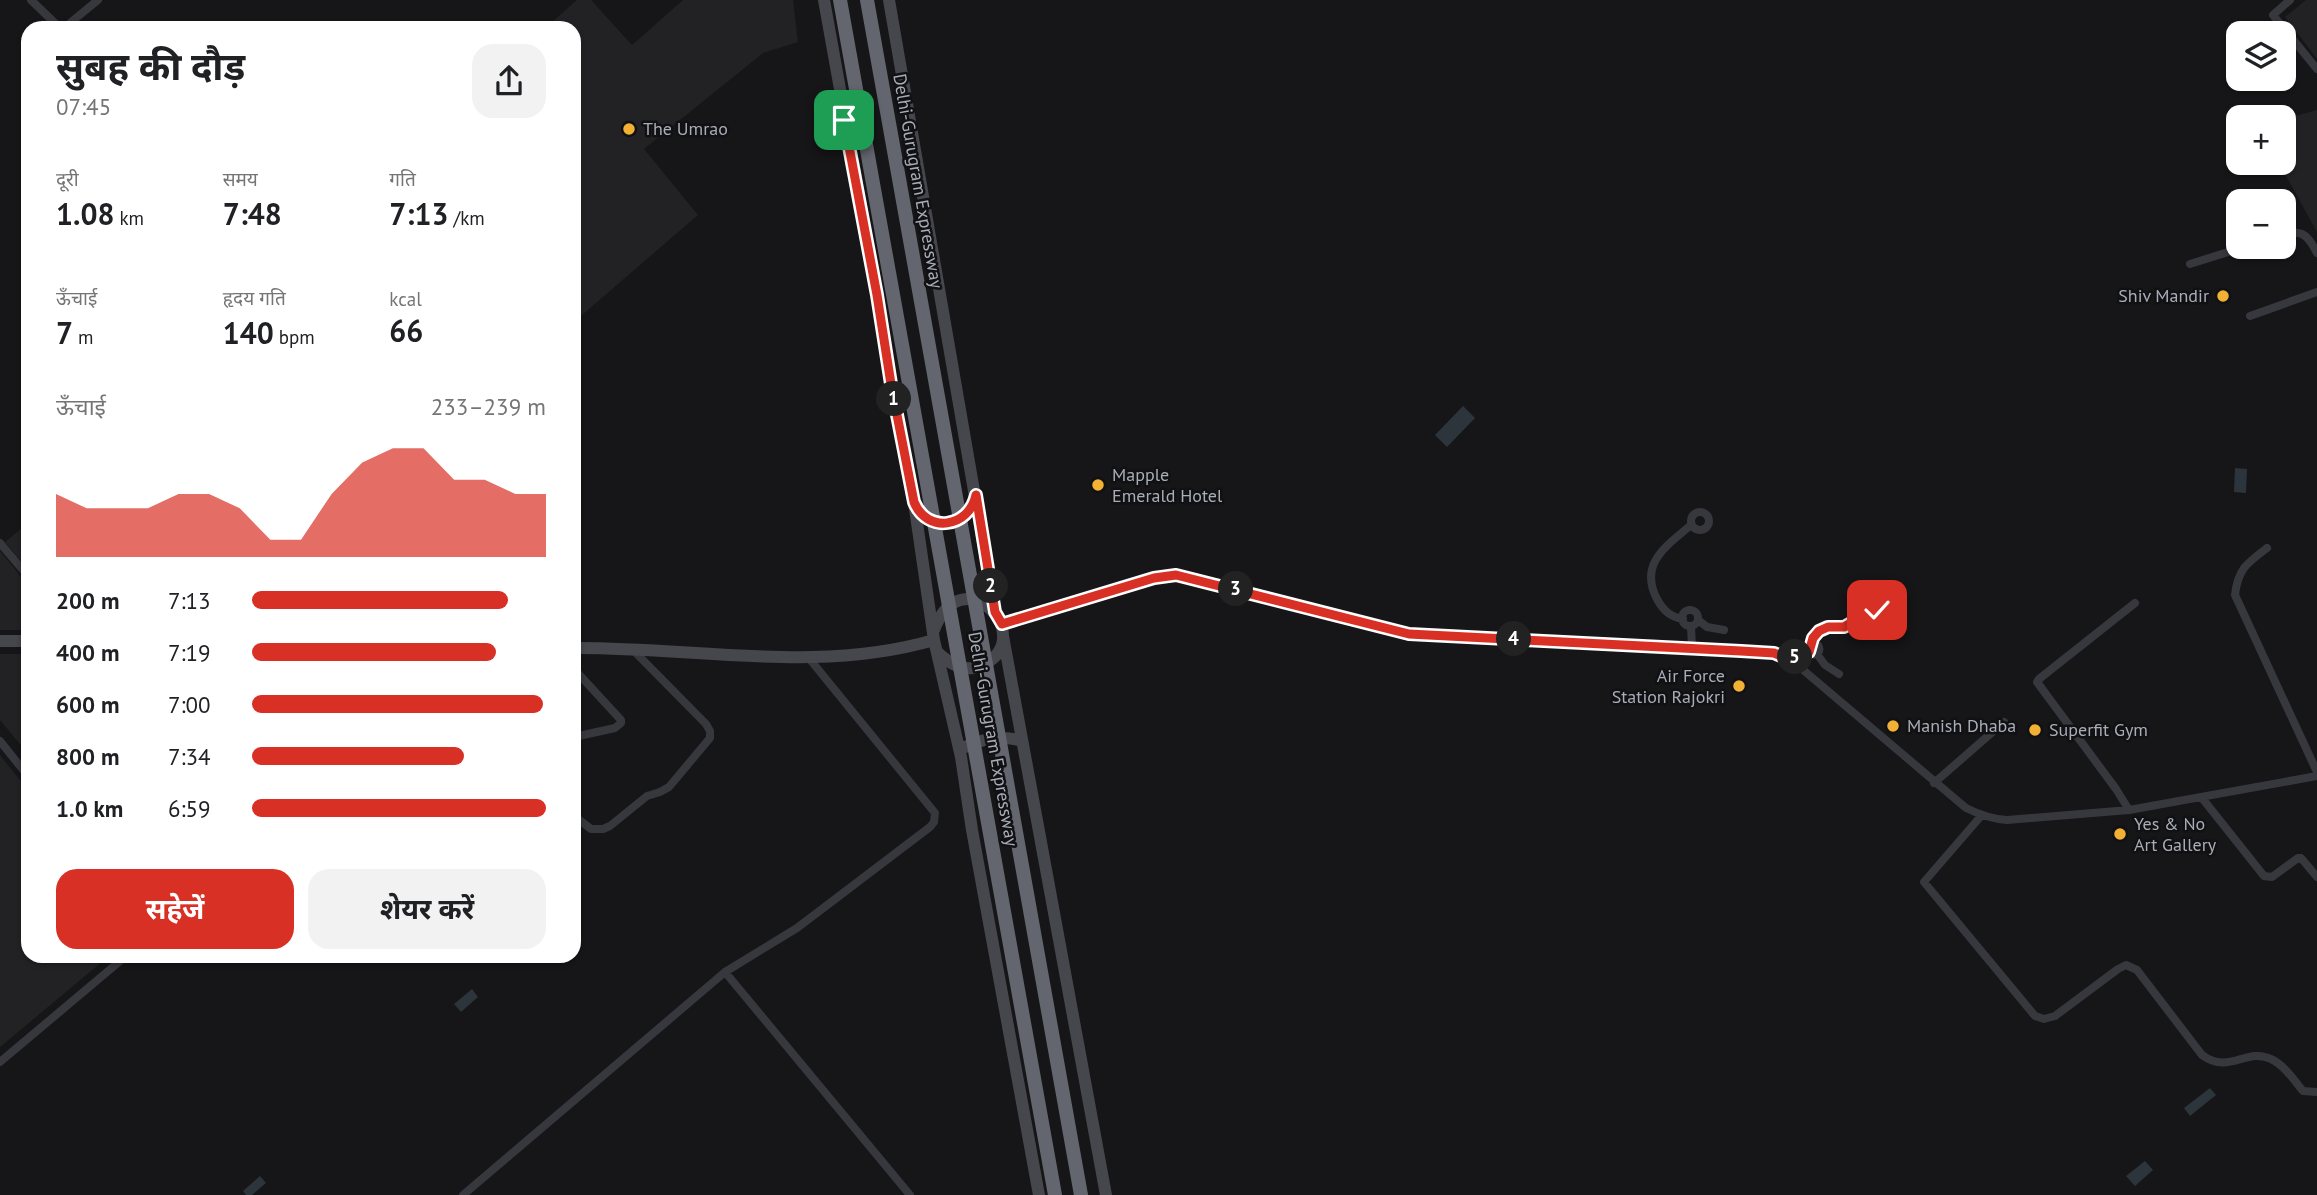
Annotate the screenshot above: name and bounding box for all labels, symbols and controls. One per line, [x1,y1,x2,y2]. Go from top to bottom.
map controls [2226,21,2296,259]
button: layers [2226,21,2296,91]
text: सुबह की दौड़ [56,41,245,90]
button: share [472,44,546,118]
street label: Delhi-Gurugram Expressway [888,72,949,291]
pin [814,90,874,150]
text: 07:45 [56,92,111,121]
icon: arrive [825,101,863,139]
button: + [2226,105,2296,175]
place label: The Umrao [643,117,728,140]
marker: The Umrao [621,121,637,137]
text: दूरी [56,167,79,191]
text: समय [223,167,258,191]
text: गति [389,167,416,191]
button: − [2226,189,2296,259]
text: 1.08 [56,194,114,233]
text: 7:48 [223,194,282,233]
text: 7:13 [389,194,448,233]
text: km [114,206,144,230]
text: /km [448,206,485,230]
place label: Shiv Mandir [2118,284,2209,307]
text: ऊँचाई [56,286,97,310]
text: हृदय गति [223,286,286,310]
text: kcal [389,287,422,311]
marker: Shiv Mandir [2215,288,2231,304]
text: 66 [389,311,423,350]
text: 7 [56,313,73,352]
text: 140 [223,313,274,352]
text: m [73,325,94,349]
text: bpm [274,325,315,349]
pin: 1 [876,382,912,416]
text: 1 [888,386,899,410]
text: ऊँचाई [56,392,106,421]
text: 233–239 m [431,392,546,421]
place label: Mapple Emerald Hotel [1112,463,1223,507]
marker: Mapple Emerald Hotel [1090,477,1106,493]
pin: 2 [974,568,1009,604]
pin: 3 [1218,572,1254,606]
text: 2 [985,573,996,597]
text: 3 [1230,576,1241,600]
pin [1847,580,1907,640]
text: 200 m [56,586,119,615]
text: 7:13 [168,586,211,615]
icon: check [1858,591,1896,629]
pin: 4 [1496,622,1532,656]
text: 4 [1508,626,1519,650]
street label: Delhi-Gurugram Expressway [963,630,1024,849]
text: 400 m [56,638,119,667]
text: 7:19 [168,638,211,667]
pin: 5 [1778,640,1812,674]
text: 5 [1789,644,1800,668]
place label: Air Force Station Rajokri [1612,664,1725,708]
marker: Air Force Station Rajokri [1731,678,1747,694]
text: 600 m [56,690,119,719]
text: 7:00 [168,690,211,719]
place label: Manish Dhaba [1907,714,2016,737]
marker: Manish Dhaba [1885,718,1901,734]
place label: Superfit Gym [2049,718,2148,741]
marker: Superfit Gym [2027,722,2043,738]
text: 800 m [56,742,119,771]
text: 7:34 [168,742,211,771]
text: 1.0 km [56,794,123,823]
text: 6:59 [168,794,211,823]
place label: Yes & No Art Gallery [2134,812,2217,856]
marker: Yes & No Art Gallery [2112,826,2128,842]
button: सहेजें [56,869,294,949]
button: शेयर करें [308,869,546,949]

